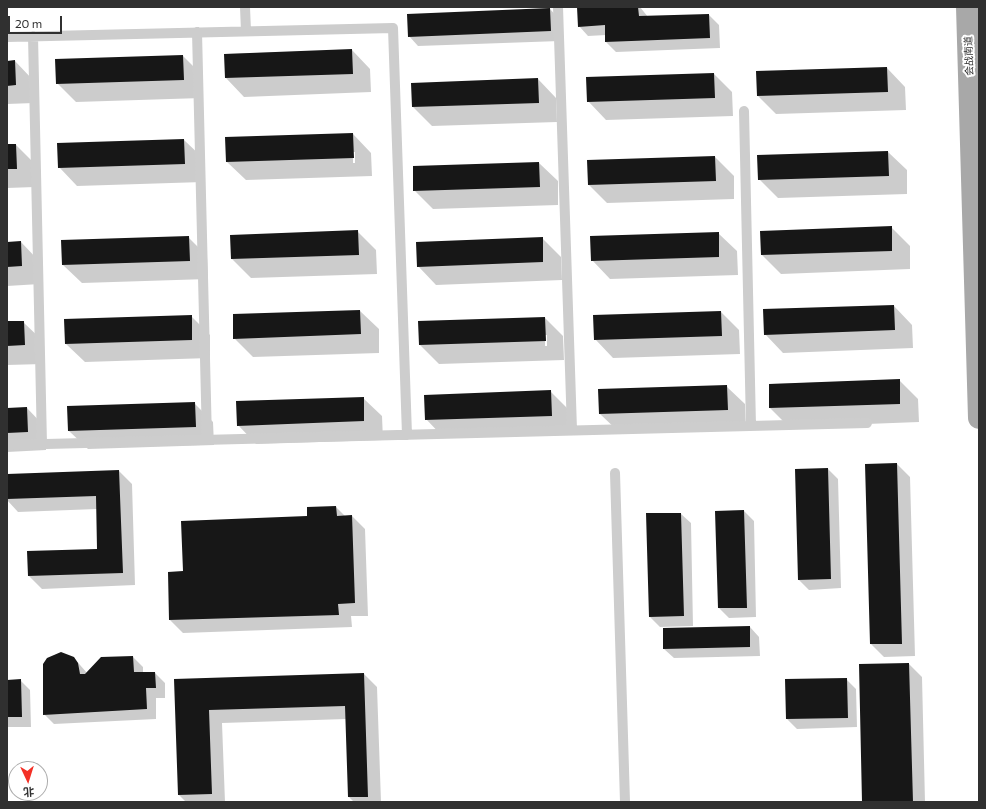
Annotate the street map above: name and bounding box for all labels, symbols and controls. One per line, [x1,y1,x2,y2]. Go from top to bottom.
scale bar [10,8,64,34]
text: 20 m [15,16,42,30]
street label: 会战南道 [962,36,976,76]
north arrow [8,761,48,801]
text: 北 [23,786,35,799]

